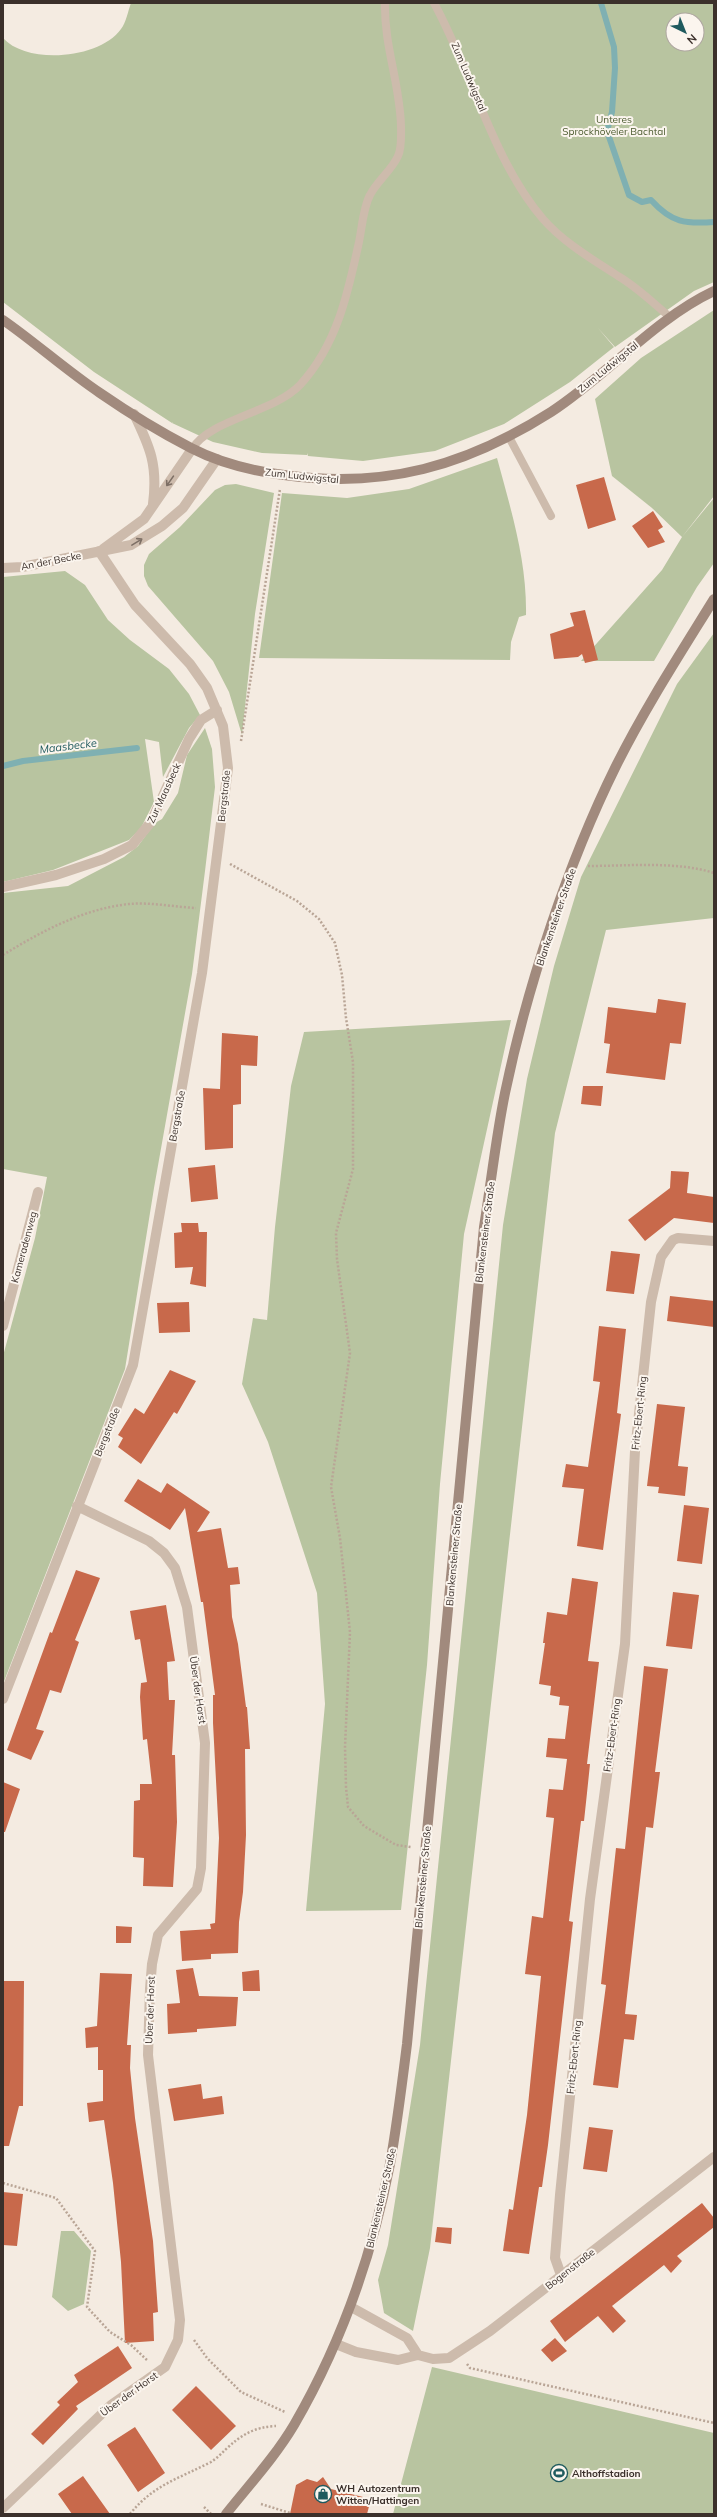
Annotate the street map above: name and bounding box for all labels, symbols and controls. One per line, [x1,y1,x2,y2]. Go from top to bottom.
north arrow [665,12,705,52]
text: N [684,31,700,47]
street label: Zum Ludwigstal [449,40,489,114]
park label: Unteres Sprockhöveler Bachtal [562,113,666,138]
street label: Zum Ludwigstal [575,339,641,395]
street label: Zum Ludwigstal [265,466,339,486]
one-way arrow [166,475,174,486]
one-way arrow [131,538,142,546]
street label: An der Becke [20,549,82,573]
water label: Maasbecke [39,736,97,756]
street label: Zur Maasbeck [144,760,184,825]
street label: Bergstraße [215,770,233,822]
street label: Blankensteiner Straße [533,867,579,967]
street label: Bergstraße [166,1089,188,1143]
street label: Blankensteiner Straße [472,1181,498,1283]
street label: Kameradenweg [8,1210,40,1284]
street label: Fritz-Ebert-Ring [629,1375,649,1451]
street label: Bergstraße [91,1406,123,1458]
street label: Blankensteiner Straße [443,1504,465,1606]
street label: Über der Horst [187,1655,209,1725]
street label: Fritz-Ebert-Ring [600,1697,624,1773]
street label: Blankensteiner Straße [412,1826,434,1928]
street label: Über der Horst [142,1975,158,2044]
street label: Fritz-Ebert-Ring [564,2019,584,2095]
street label: Blankensteiner Straße [363,2147,399,2249]
street label: Bogenstraße [543,2246,597,2292]
street label: Über der Horst [98,2368,161,2419]
sports icon: Althoffstadion [549,2463,569,2483]
place label: Althoffstadion [572,2467,641,2480]
place label: WH Autozentrum Witten/Hattingen [336,2482,420,2507]
shop icon: WH Autozentrum Witten/Hattingen [313,2484,333,2504]

